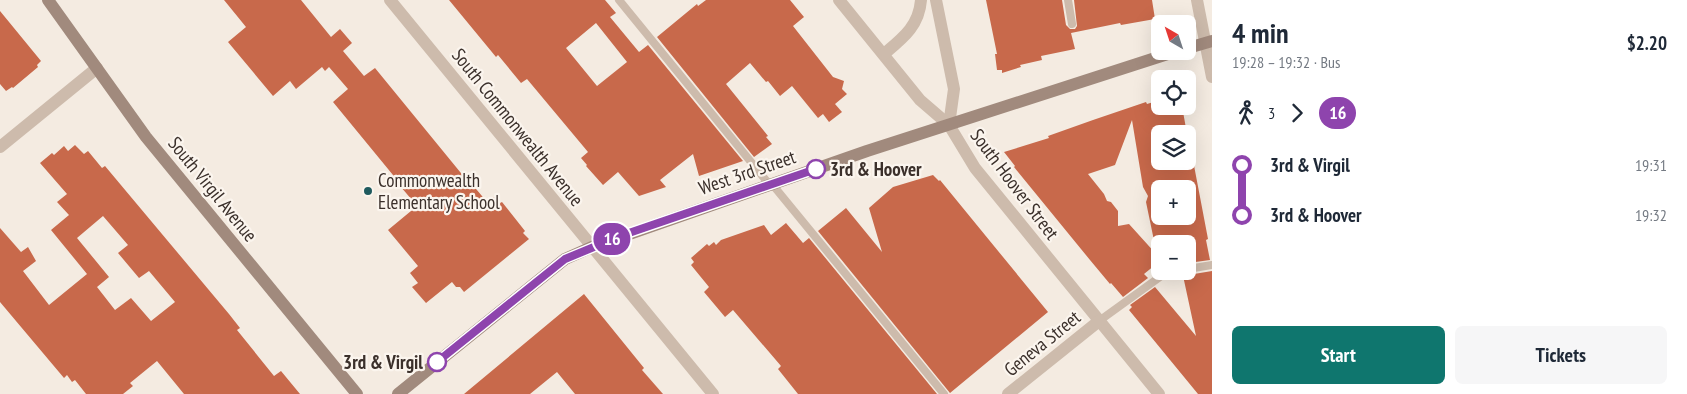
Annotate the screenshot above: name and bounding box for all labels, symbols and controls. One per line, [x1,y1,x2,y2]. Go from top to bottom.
text: 4 min [1232,14,1289,51]
north arrow [1151,15,1196,60]
map controls [1151,15,1196,280]
text: $2.20 [1627,31,1667,55]
street label: South Commonwealth Avenue [447,43,589,211]
text: 19:28 – 19:32 · Bus [1232,52,1340,72]
button: locate [1151,70,1196,115]
icon: walk [1232,99,1260,127]
icon: forward [1283,99,1311,127]
text: 16 [1329,101,1346,124]
text: 3 [1268,103,1275,123]
street label: South Hoover Street [966,124,1065,245]
button: layers [1151,125,1196,170]
street label: South Virgil Avenue [163,132,263,246]
street label: West 3rd Street [695,144,799,200]
text: 3rd & Virgil [1270,153,1350,177]
text: 19:31 [1635,155,1667,175]
place label: 3rd & Hoover [830,157,922,181]
marker: 3rd & Hoover [806,159,826,179]
place label: Commonwealth Elementary School [378,168,500,214]
button: + [1151,180,1196,225]
marker: Commonwealth Elementary School [362,185,374,197]
text: 3rd & Hoover [1270,203,1362,227]
text: 19:32 [1635,205,1667,225]
line badge: 16 [590,223,634,255]
text: 16 [603,227,621,250]
button: − [1151,235,1196,280]
street label: Geneva Street [999,304,1086,381]
button: Start [1232,326,1445,384]
button: Tickets [1455,326,1667,384]
place label: 3rd & Virgil [343,350,423,374]
marker: 3rd & Virgil [427,352,447,372]

